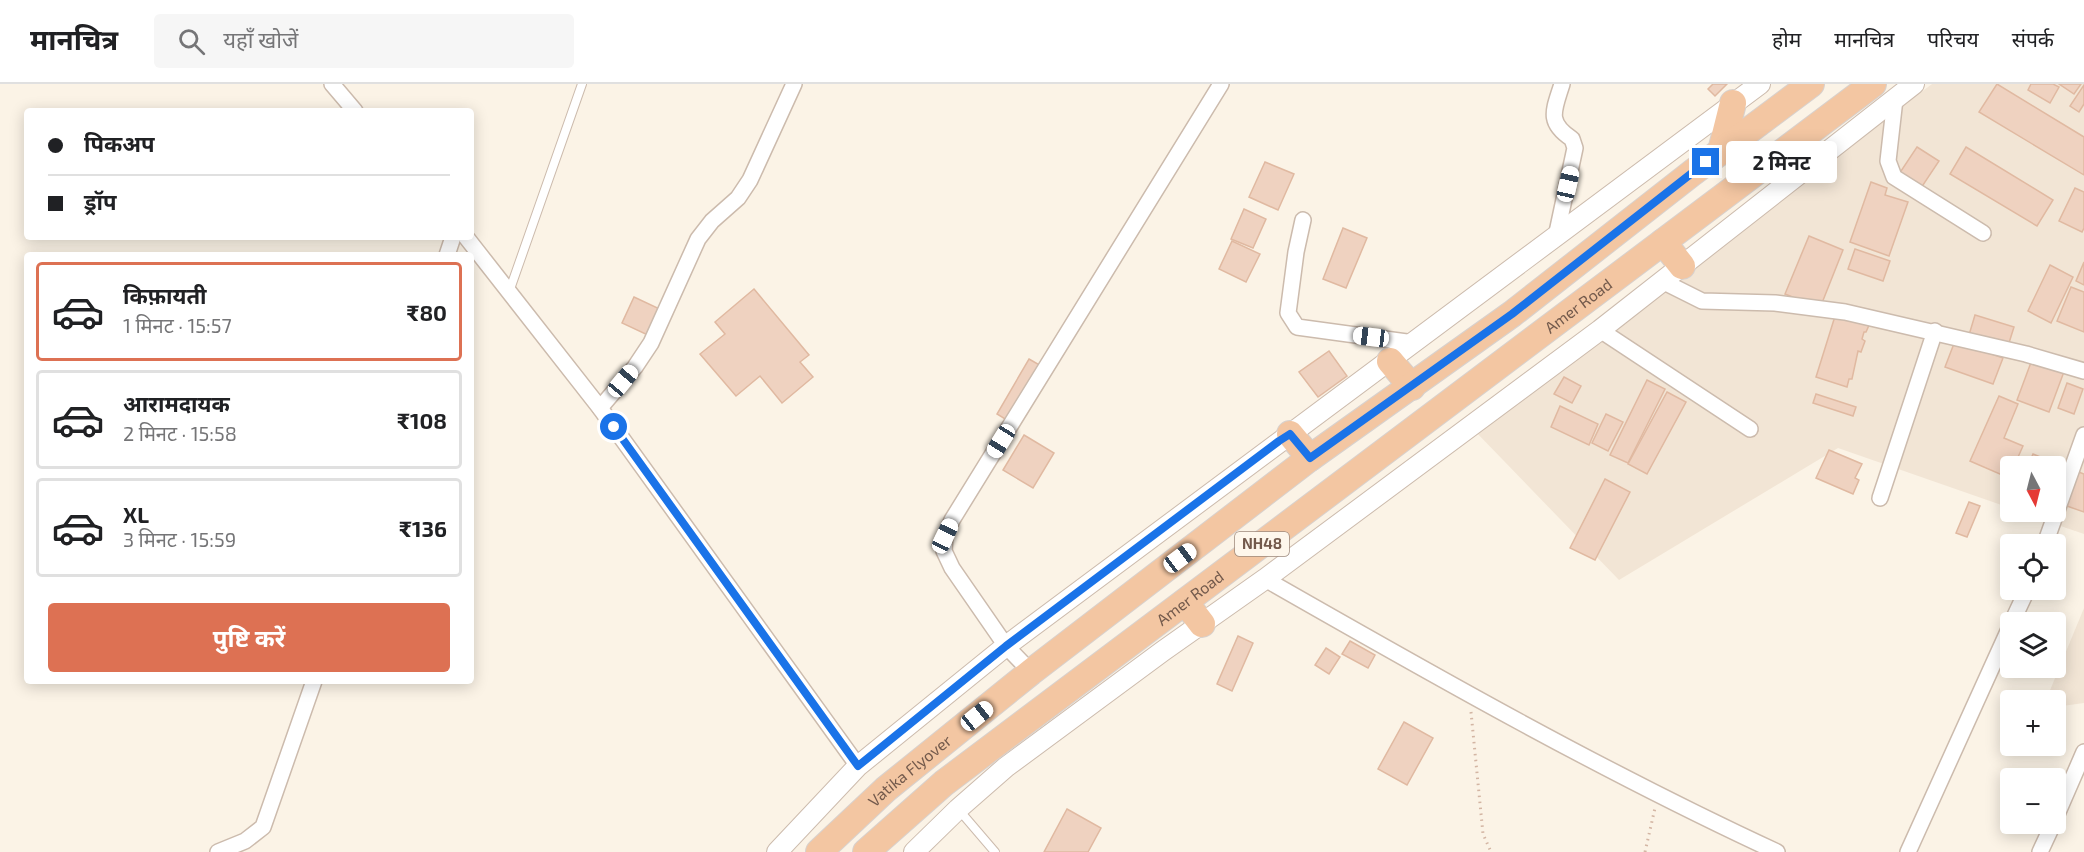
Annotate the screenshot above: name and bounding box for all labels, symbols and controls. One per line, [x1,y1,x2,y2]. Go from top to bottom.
search box [154,14,574,68]
text: मानचित्र [30,22,118,56]
icon: search [175,25,208,58]
text: यहाँ खोजें [223,26,298,52]
text: होम [1772,26,1801,51]
text: मानचित्र [1834,26,1894,51]
text: परिचय [1927,26,1979,51]
text: संपर्क [2012,26,2054,51]
text: पिकअप [84,130,155,156]
callout: 2 मिनट [1727,141,1838,183]
route end [1692,148,1719,175]
text: 2 मिनट [1753,150,1810,174]
car [1555,164,1581,204]
text: ड्रॉप [84,188,117,214]
street label: Amer Road [1541,274,1615,337]
text: किफ़ायती [123,282,207,308]
icon: car [51,285,105,339]
text: ₹80 [406,299,447,325]
text: 1 मिनट · 15:57 [123,313,232,337]
car [1352,326,1390,348]
car [605,361,641,401]
text: आरामदायक [123,390,230,416]
icon: car [51,393,105,447]
text: ₹108 [397,407,447,433]
route start [600,413,627,440]
text: 2 मिनट · 15:58 [123,421,237,445]
car [984,421,1018,461]
north arrow [2000,456,2066,522]
map controls [2000,456,2066,834]
icon: car [51,501,105,555]
text: XL [123,501,149,527]
text: ₹136 [399,515,447,541]
car [929,516,961,556]
text: 3 मिनट · 15:59 [123,527,236,551]
road number: NH48 [1235,532,1289,556]
button: locate [2000,534,2066,600]
car [1160,540,1200,576]
street label: Amer Road [1152,566,1227,629]
button: पुष्टि करें [48,603,450,672]
button: layers [2000,612,2066,678]
button: + [2000,690,2066,756]
car [957,698,997,734]
street label: Vatika Flyover [864,730,955,810]
button: − [2000,768,2066,834]

